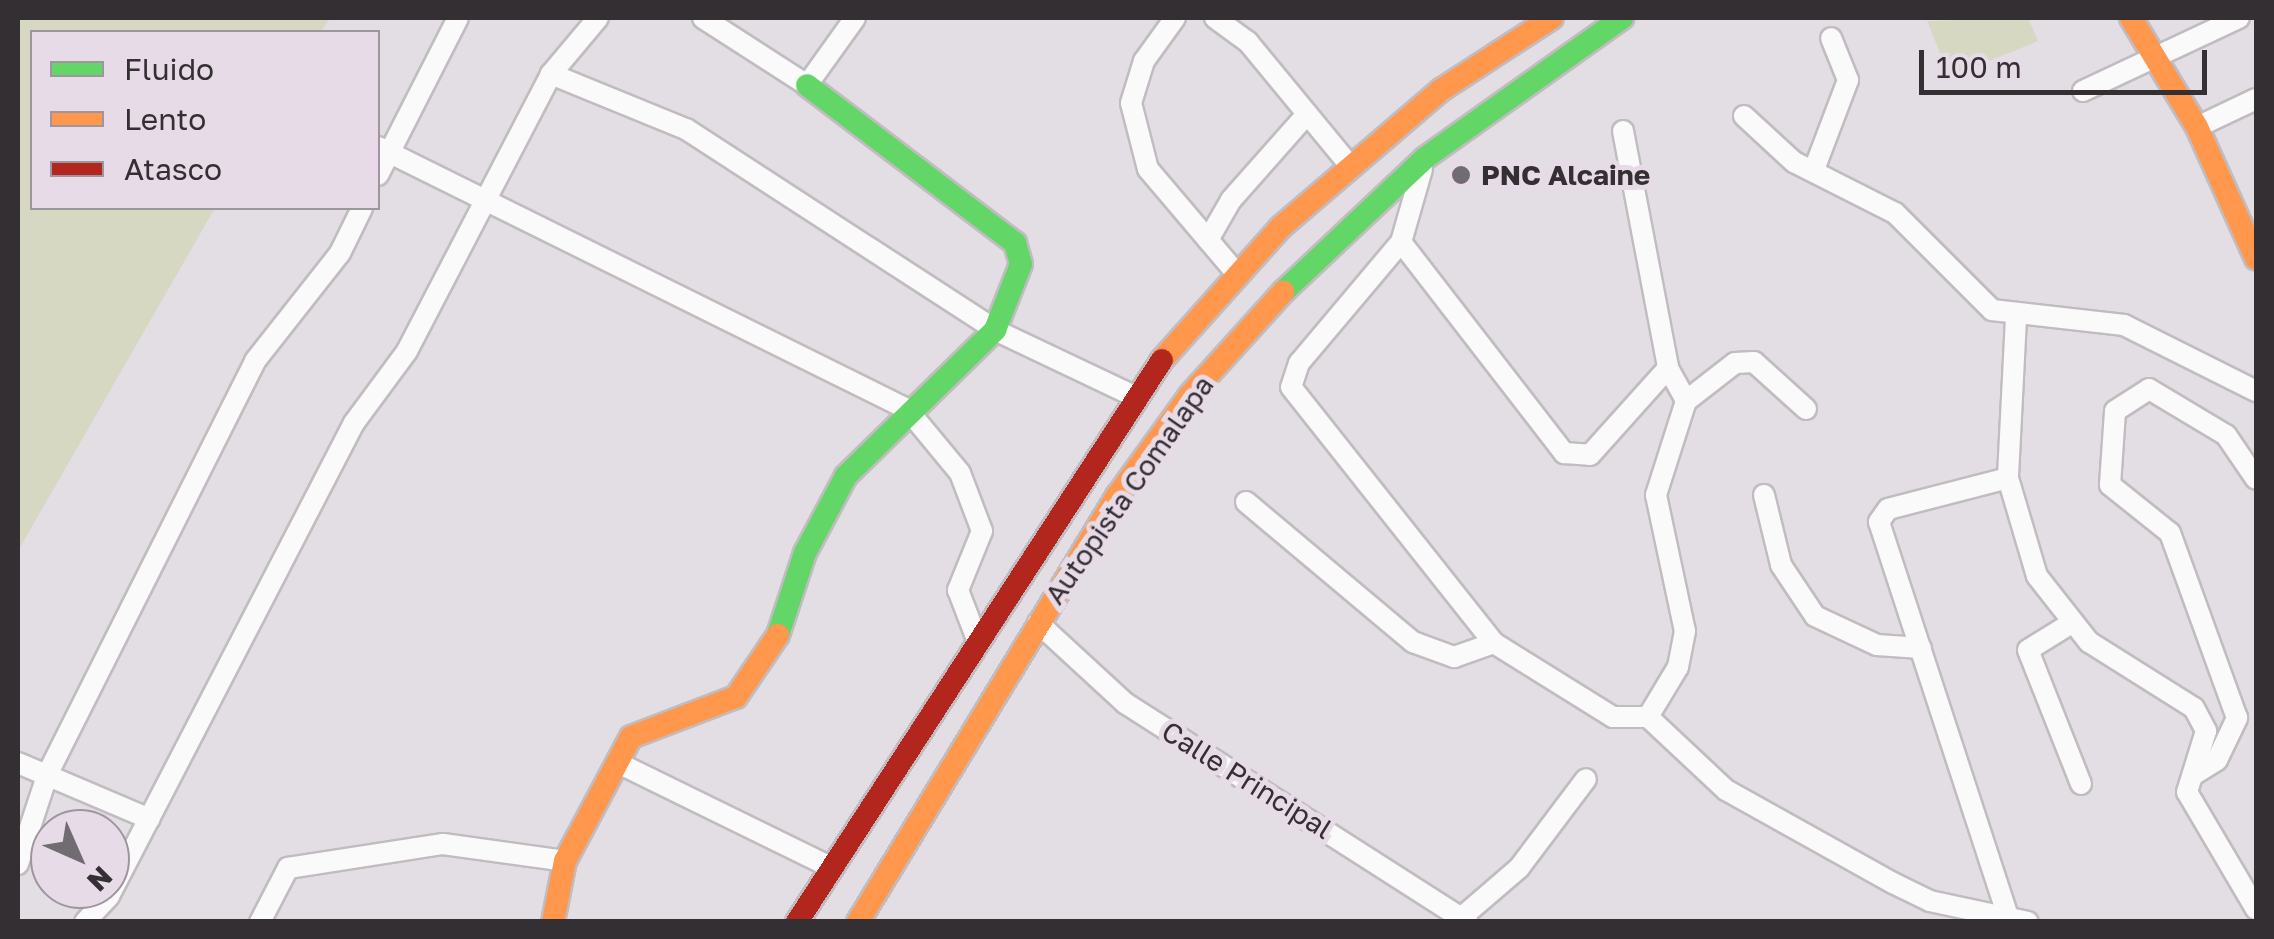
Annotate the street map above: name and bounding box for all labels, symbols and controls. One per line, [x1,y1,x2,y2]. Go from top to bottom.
legend [30,30,380,210]
scale bar [1924,30,2212,92]
text: 100 m [1936,49,2022,85]
text: Fluido [124,51,214,87]
text: Lento [124,101,206,137]
text: Atasco [124,151,222,187]
place label: PNC Alcaine [1481,158,1650,192]
marker: PNC Alcaine [1450,164,1472,186]
street label: Autopista Comalapa [1038,369,1220,611]
street label: Calle Principal [1156,714,1338,846]
north arrow [30,809,130,909]
text: N [81,860,119,898]

